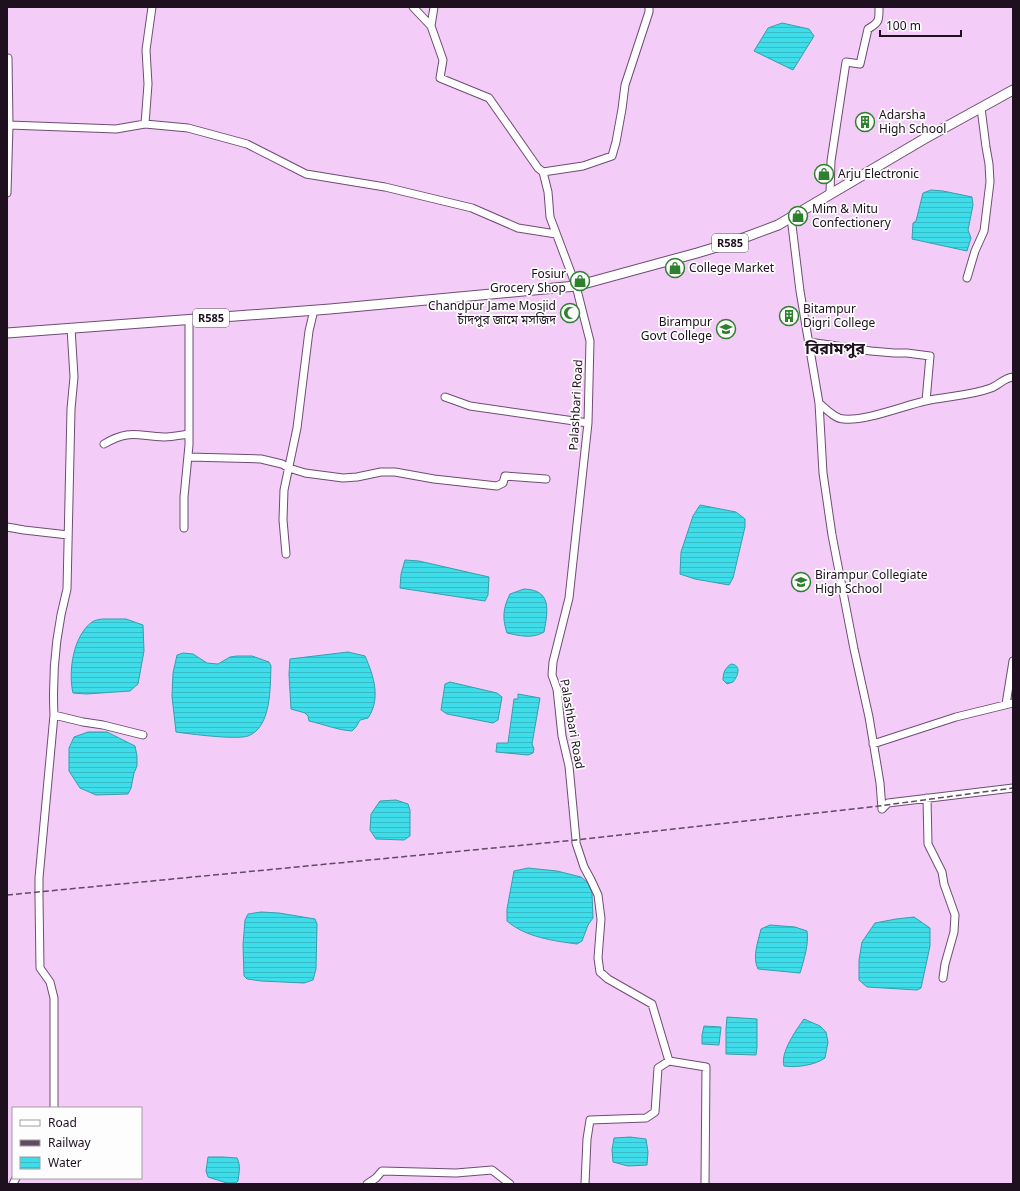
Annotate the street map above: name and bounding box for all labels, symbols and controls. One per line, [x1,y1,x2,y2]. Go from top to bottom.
scale bar [880,12,961,38]
text: 100 m [886,17,921,34]
place label: Adarsha High School [879,106,946,137]
building icon: Adarsha High School [854,111,876,133]
shop icon: Arju Electronic [813,163,835,185]
place label: Arju Electronic [838,165,919,182]
place label: Mim & Mitu Confectionery [812,200,892,231]
shop icon: Mim & Mitu Confectionery [787,205,809,227]
road number: R585 [712,234,748,252]
shop icon: College Market [664,257,686,279]
place label: College Market [689,259,775,276]
place label: Fosiur Grocery Shop [490,265,566,296]
shop icon: Fosiur Grocery Shop [569,270,591,292]
place label: Chandpur Jame Mosjid চাঁদপুর জামে মসজিদ [428,297,556,328]
place label: Bitampur Digri College [803,300,876,331]
mosque icon: Chandpur Jame Mosjid চাঁদপুর জামে মসজিদ [559,302,581,324]
building icon: Bitampur Digri College [778,305,800,327]
road number: R585 [193,309,229,327]
place label: Birampur Govt College [641,313,712,344]
school or university icon: Birampur Govt College [715,318,737,340]
district label: বিরামপুর [804,337,865,359]
street label: Palashbari Road [565,359,586,451]
place label: Birampur Collegiate High School [815,566,928,597]
school or university icon: Birampur Collegiate High School [790,571,812,593]
street label: Palashbari Road [556,678,589,770]
legend [12,1107,142,1179]
text: Road [48,1114,77,1131]
text: Railway [48,1134,92,1151]
text: Water [48,1154,82,1171]

